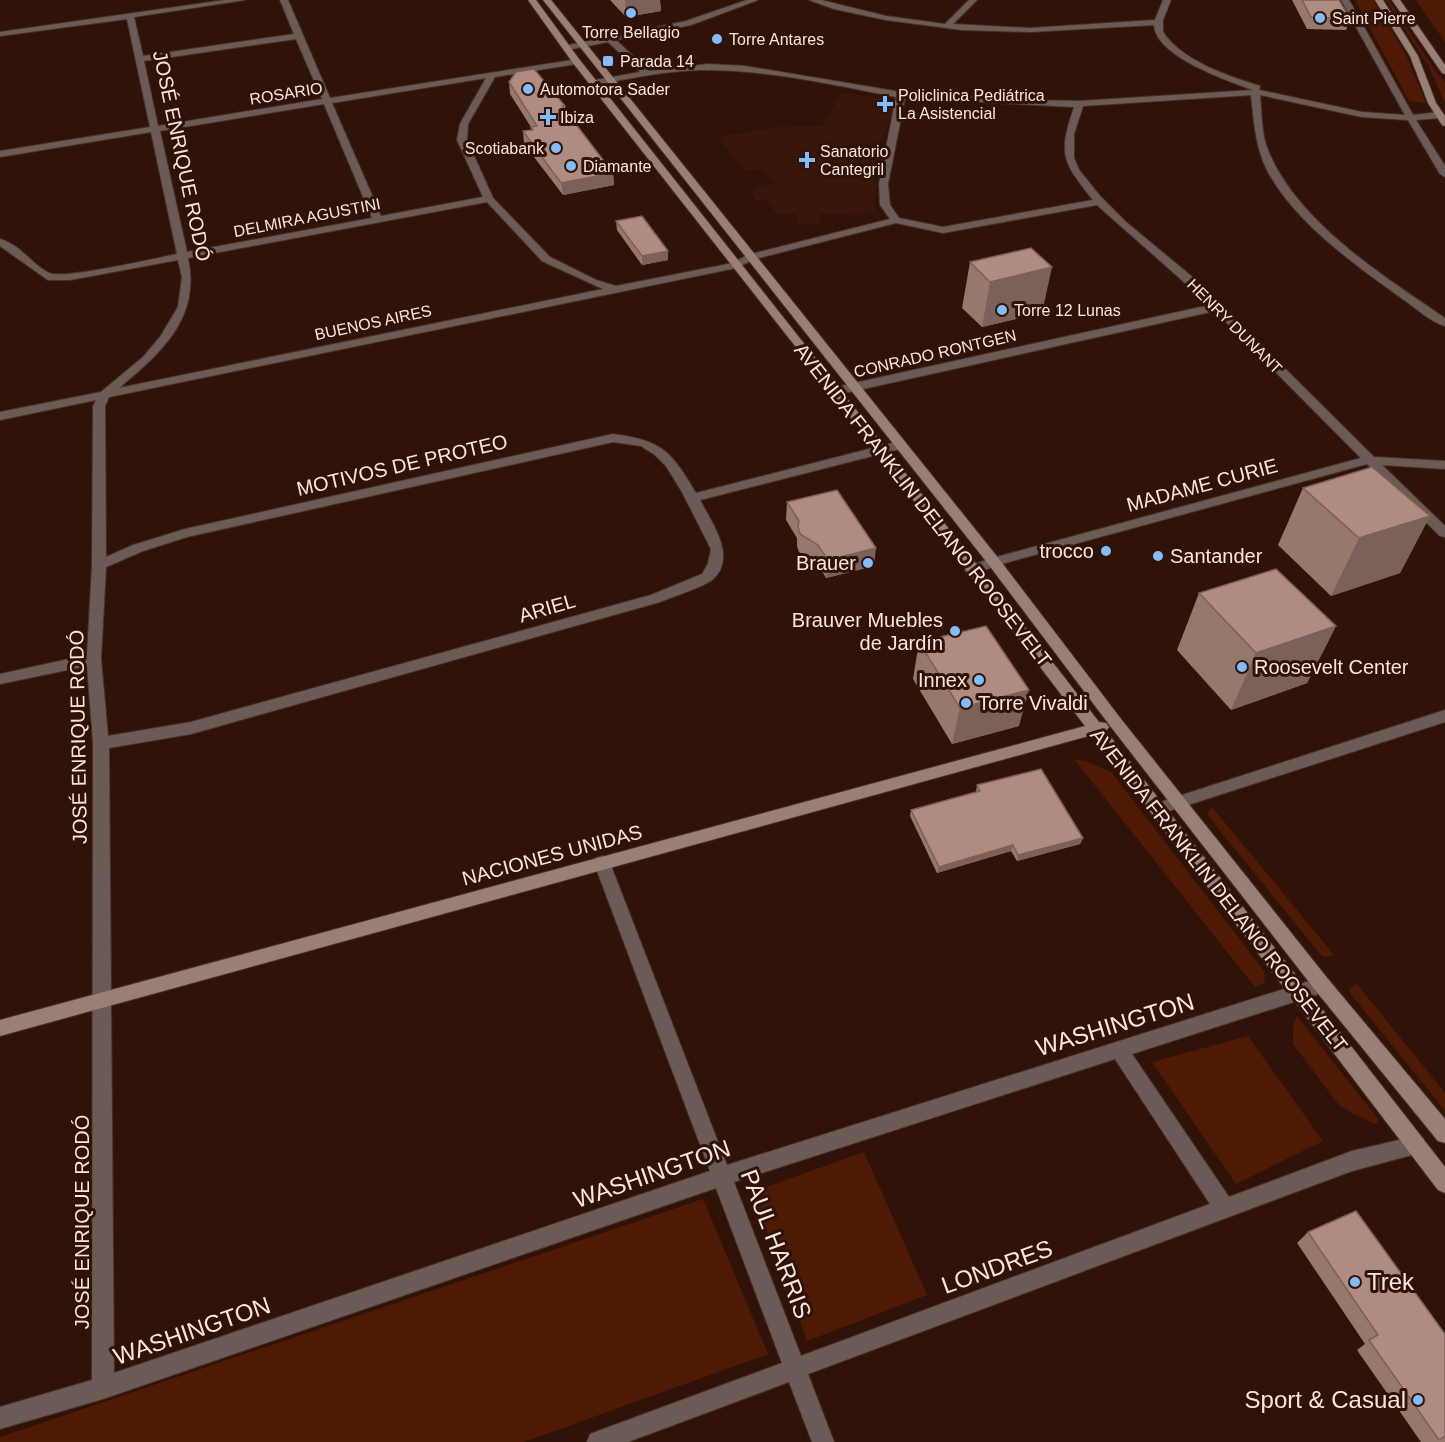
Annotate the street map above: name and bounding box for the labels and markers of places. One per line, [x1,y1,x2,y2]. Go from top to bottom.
marker: Torre Bellagio [624,6,638,20]
place label: Saint Pierre [1332,10,1416,27]
marker: Saint Pierre [1313,11,1327,25]
place label: Torre Bellagio [582,24,680,41]
place label: Torre Antares [729,31,824,48]
marker: Torre Antares [710,32,724,46]
place label: Parada 14 [620,53,694,70]
marker: Parada 14 [601,54,615,68]
place label: Automotora Sader [540,81,671,98]
marker: Automotora Sader [521,82,535,96]
place label: Policlinica Pediátrica La Asistencial [898,87,1045,122]
marker: Policlinica Pediátrica La Asistencial [876,95,894,113]
place label: Ibiza [560,109,594,126]
marker: Ibiza [541,110,555,124]
place label: Scotiabank [465,140,545,157]
marker: Scotiabank [549,141,563,155]
place label: Sanatorio Cantegril [820,143,889,178]
marker: Sanatorio Cantegril [798,151,816,169]
place label: Diamante [583,158,652,175]
marker: Diamante [564,159,578,173]
place label: Torre 12 Lunas [1014,302,1121,319]
marker: Torre 12 Lunas [995,303,1009,317]
place label: trocco [1040,540,1094,562]
marker: trocco [1099,544,1113,558]
place label: Santander [1170,545,1263,567]
marker: Santander [1151,549,1165,563]
place label: Brauer [796,552,856,574]
marker: Brauer [861,556,875,570]
place label: Brauver Muebles de Jardín [792,609,943,654]
marker: Brauver Muebles de Jardín [948,624,962,638]
place label: Roosevelt Center [1254,656,1409,678]
marker: Roosevelt Center [1235,660,1249,674]
place label: Innex [918,669,967,691]
marker: Innex [972,673,986,687]
place label: Torre Vivaldi [978,692,1088,714]
marker: Torre Vivaldi [959,696,973,710]
place label: Trek [1367,1268,1415,1295]
marker: Trek [1348,1275,1362,1289]
place label: Sport & Casual [1245,1386,1406,1413]
marker: Sport & Casual [1411,1393,1425,1407]

